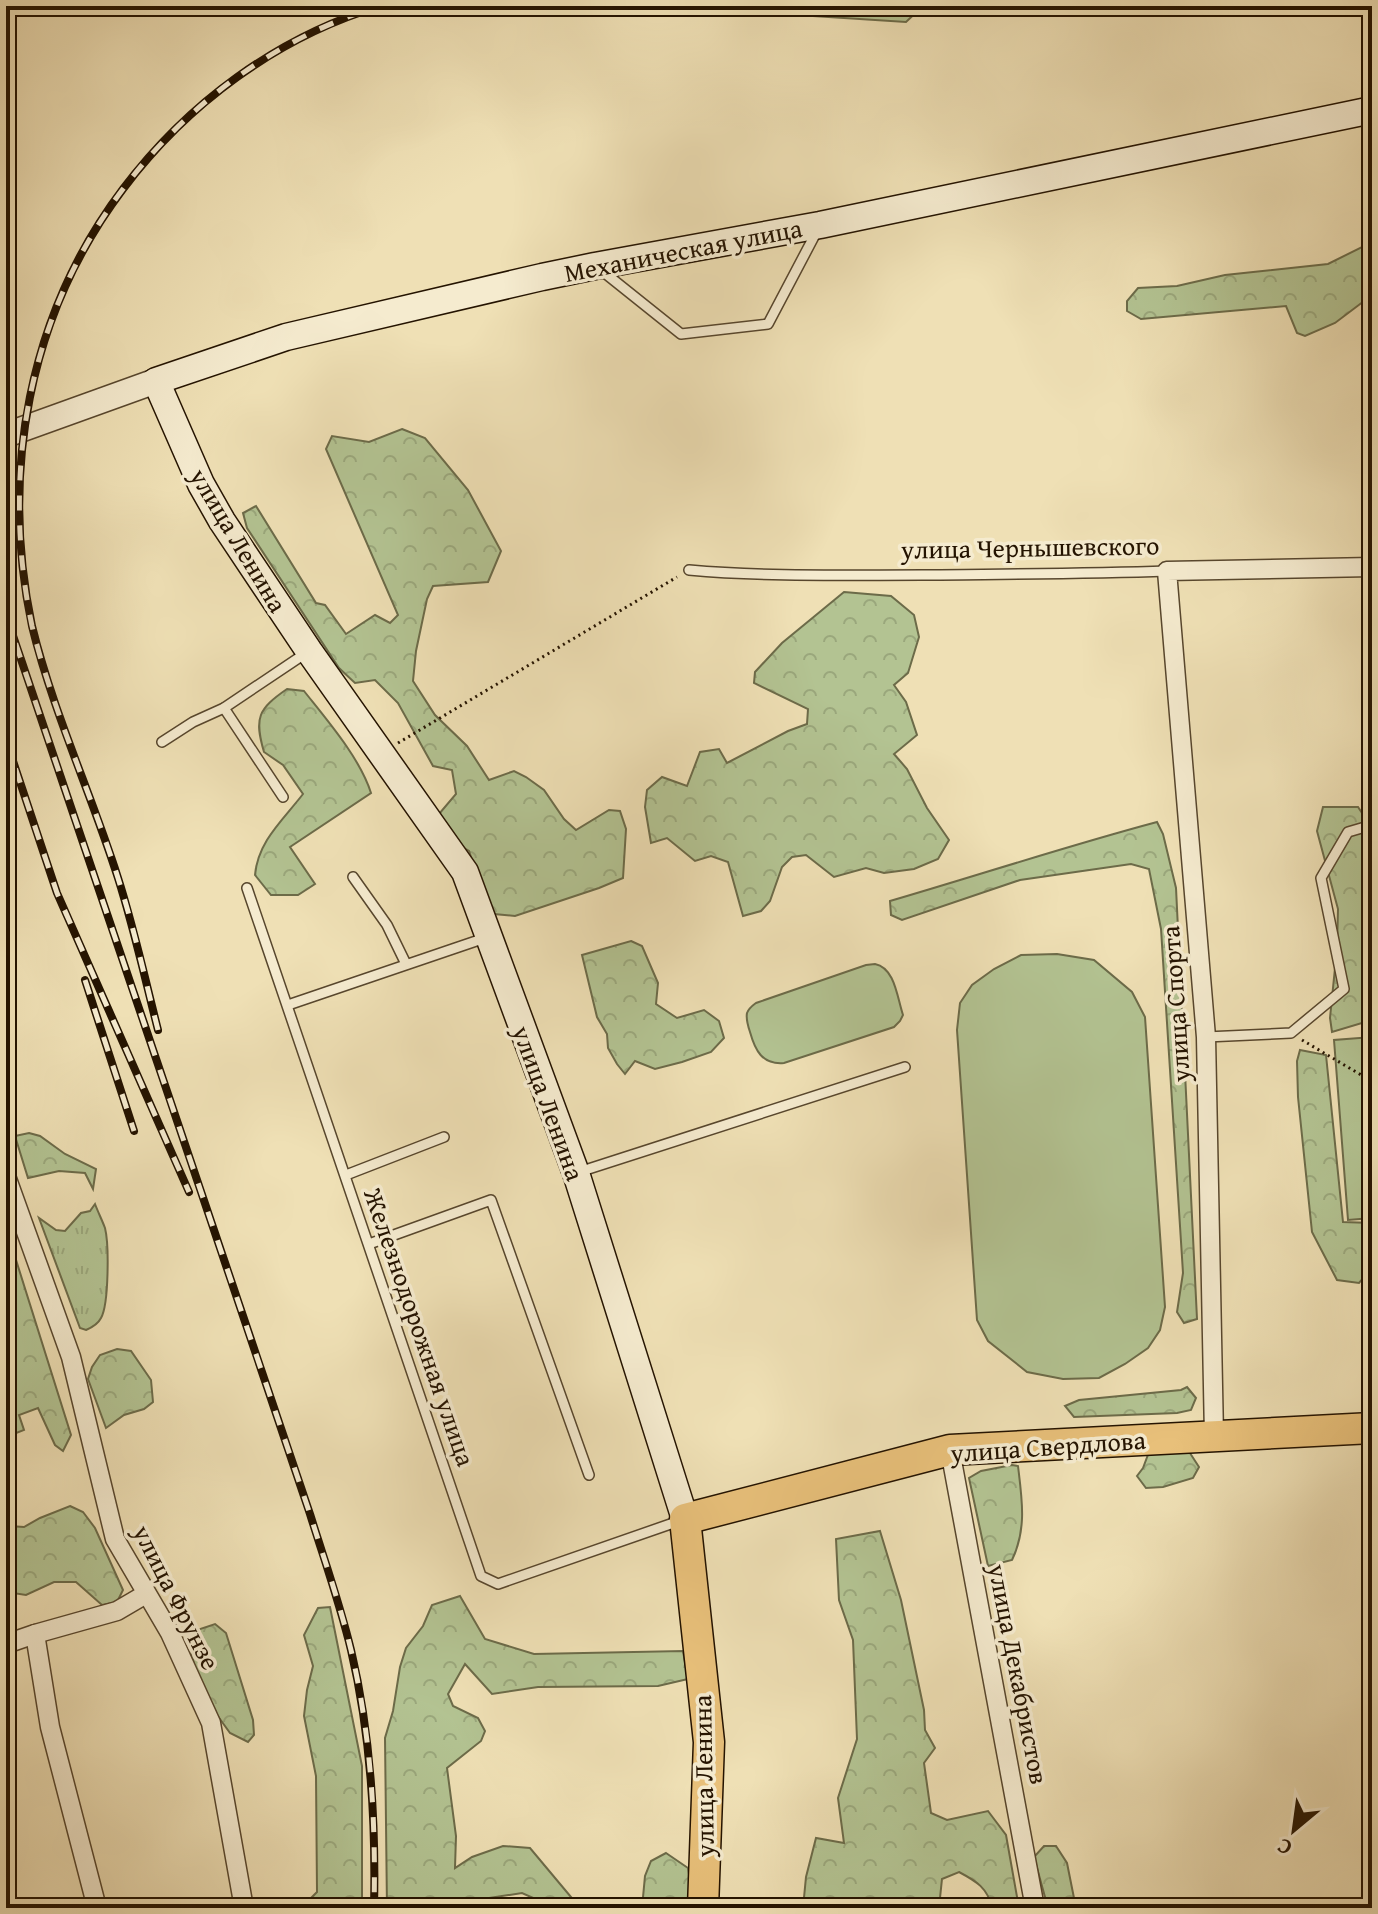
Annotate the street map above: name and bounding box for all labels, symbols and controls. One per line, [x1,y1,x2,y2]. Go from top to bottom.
street label: Механическая улица [561,208,806,292]
street label: улица Ленина [180,459,298,620]
street label: улица Чернышевского [899,525,1160,569]
street label: улица Спорта [1150,924,1200,1085]
street label: улица Ленина [503,1019,595,1187]
street label: Железнодорожная улица [354,1182,486,1472]
street label: улица Свердлова [948,1420,1148,1472]
street label: улица Фрунзе [123,1517,230,1677]
street label: улица Декабристов [978,1560,1059,1787]
street label: улица Ленина [682,1694,724,1859]
north arrow [1254,1790,1334,1870]
text: С [1271,1830,1298,1865]

